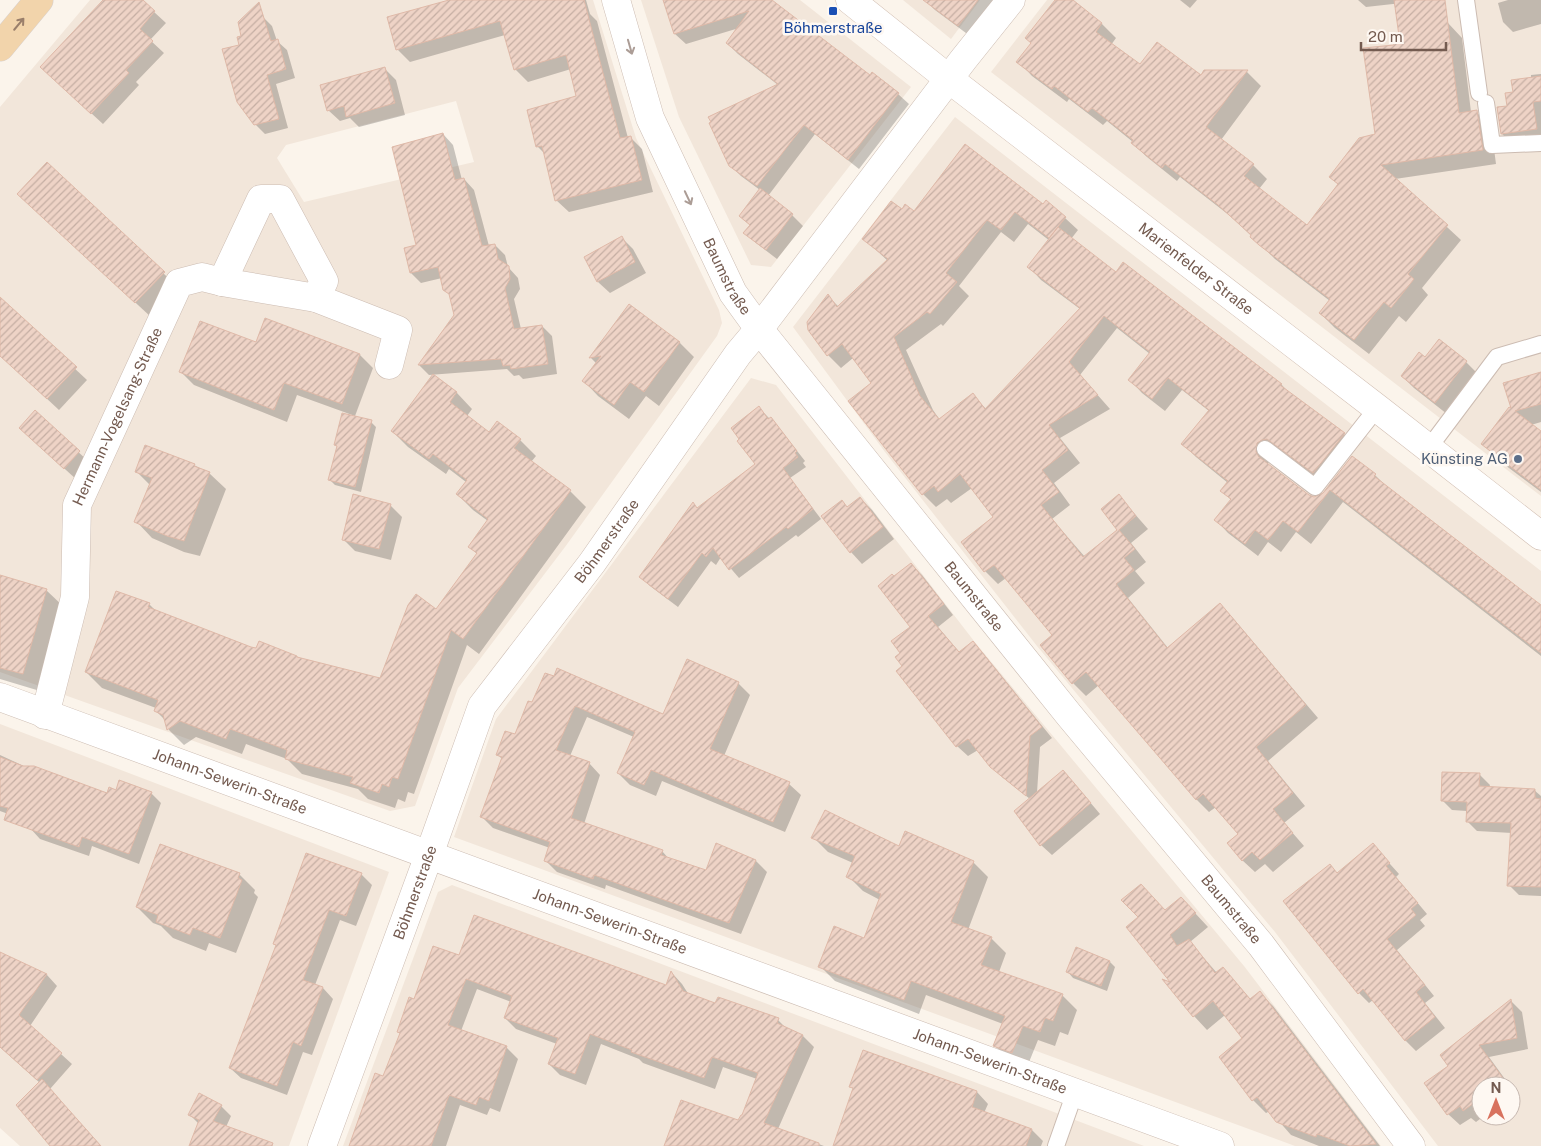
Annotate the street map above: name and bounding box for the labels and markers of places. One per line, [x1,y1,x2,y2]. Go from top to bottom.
marker: Böhmerstraße [827,5,839,17]
place label: Böhmerstraße [783,19,883,36]
place label: Künsting AG [1421,450,1508,467]
marker: Künsting AG [1512,453,1524,465]

